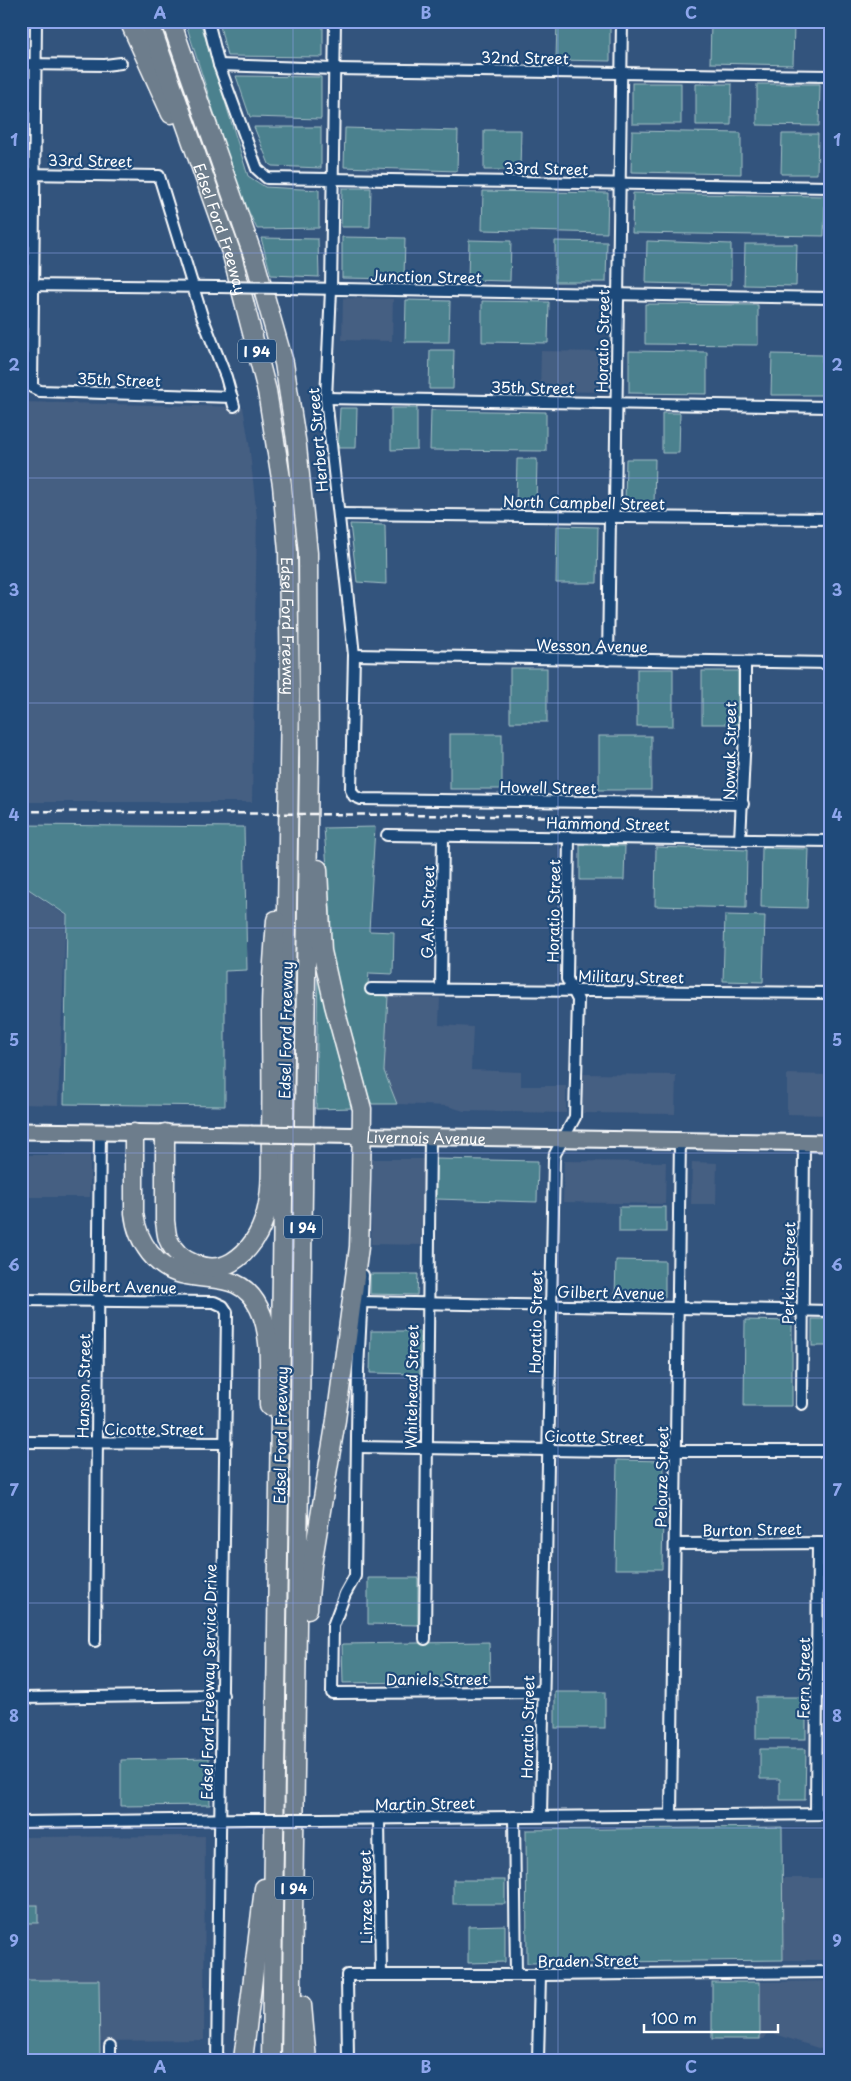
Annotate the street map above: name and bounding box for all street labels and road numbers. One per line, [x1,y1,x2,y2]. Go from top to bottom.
street label: 32nd Street [481,45,569,69]
street label: 33rd Street [47,148,133,172]
street label: 33rd Street [503,156,589,180]
street label: Edsel Ford Freeway [189,159,253,297]
street label: Junction Street [370,264,482,288]
street label: Horatio Street [590,289,614,393]
road number: I 94 [238,340,276,362]
street label: 35th Street [77,366,161,392]
street label: 35th Street [491,375,575,399]
street label: Herbert Street [301,387,333,493]
street label: North Campbell Street [503,489,665,515]
street label: Edsel Ford Freeway [277,557,301,695]
street label: Wesson Avenue [536,633,648,657]
street label: Nowak Street [717,701,741,801]
street label: Howell Street [499,775,597,799]
street label: Hammond Street [546,810,670,836]
street label: Horatio Street [541,859,565,963]
street label: G.A.R. Street [415,865,439,959]
street label: Edsel Ford Freeway [272,961,298,1099]
street label: Military Street [578,964,684,988]
street label: Livernois Avenue [366,1124,486,1149]
road number: I 94 [284,1216,322,1238]
street label: Perkins Street [776,1221,800,1325]
street label: Horatio Street [523,1270,547,1374]
street label: Gilbert Avenue [69,1274,177,1298]
street label: Gilbert Avenue [557,1280,665,1304]
street label: Whitehead Street [398,1324,424,1450]
street label: Hanson Street [71,1333,95,1439]
street label: Edsel Ford Freeway [267,1366,293,1504]
street label: Cicotte Street [104,1417,204,1440]
street label: Cicotte Street [544,1424,644,1448]
street label: Pelouze Street [649,1426,673,1528]
street label: Burton Street [702,1517,802,1541]
street label: Edsel Ford Freeway Service Drive [194,1564,222,1800]
street label: Fern Street [791,1637,815,1719]
street label: Daniels Street [386,1667,488,1690]
street label: Horatio Street [515,1675,539,1779]
street label: Martin Street [375,1791,475,1815]
street label: Linzee Street [353,1850,377,1944]
road number: I 94 [275,1876,313,1900]
street label: Braden Street [537,1948,639,1972]

